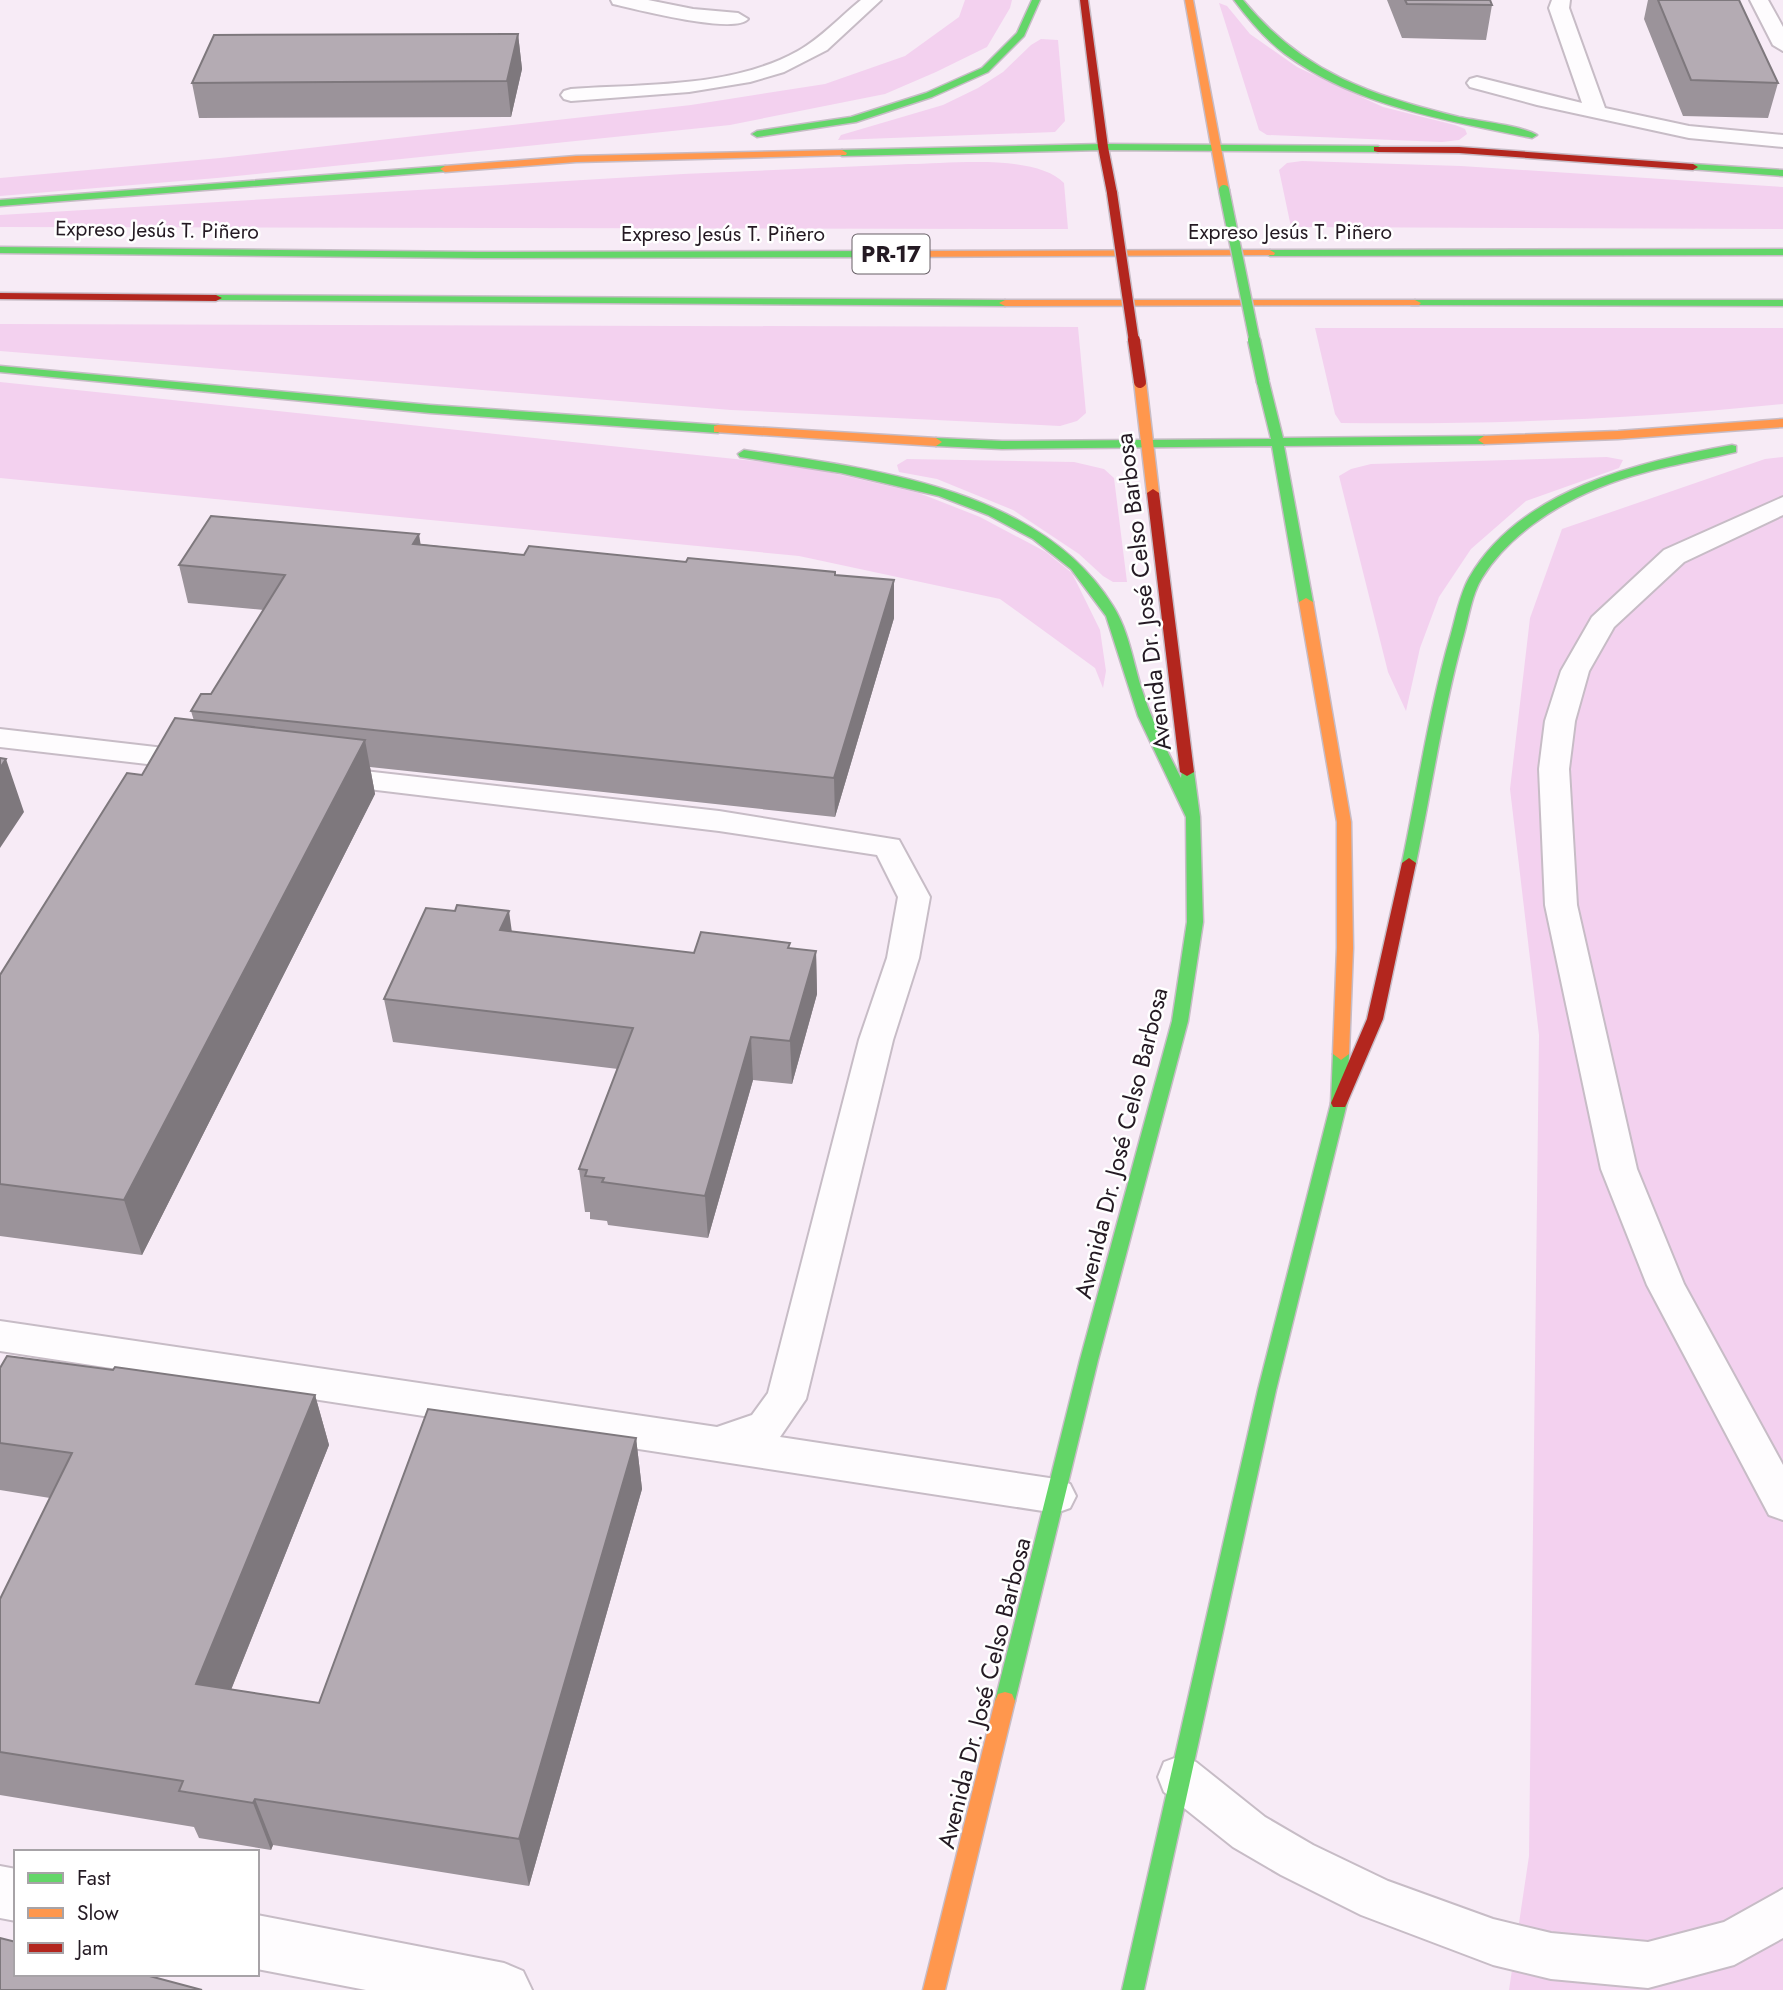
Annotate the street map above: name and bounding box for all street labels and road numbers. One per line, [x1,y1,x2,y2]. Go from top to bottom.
street label: Expreso Jesús T. Piñero [55,213,259,247]
street label: Expreso Jesús T. Piñero [1188,217,1392,247]
street label: Expreso Jesús T. Piñero [621,219,825,249]
road number: PR-17 [852,234,930,274]
street label: Avenida Dr. José Celso Barbosa [1106,431,1180,753]
street label: Avenida Dr. José Celso Barbosa [1065,984,1177,1302]
street label: Avenida Dr. José Celso Barbosa [928,1534,1040,1852]

